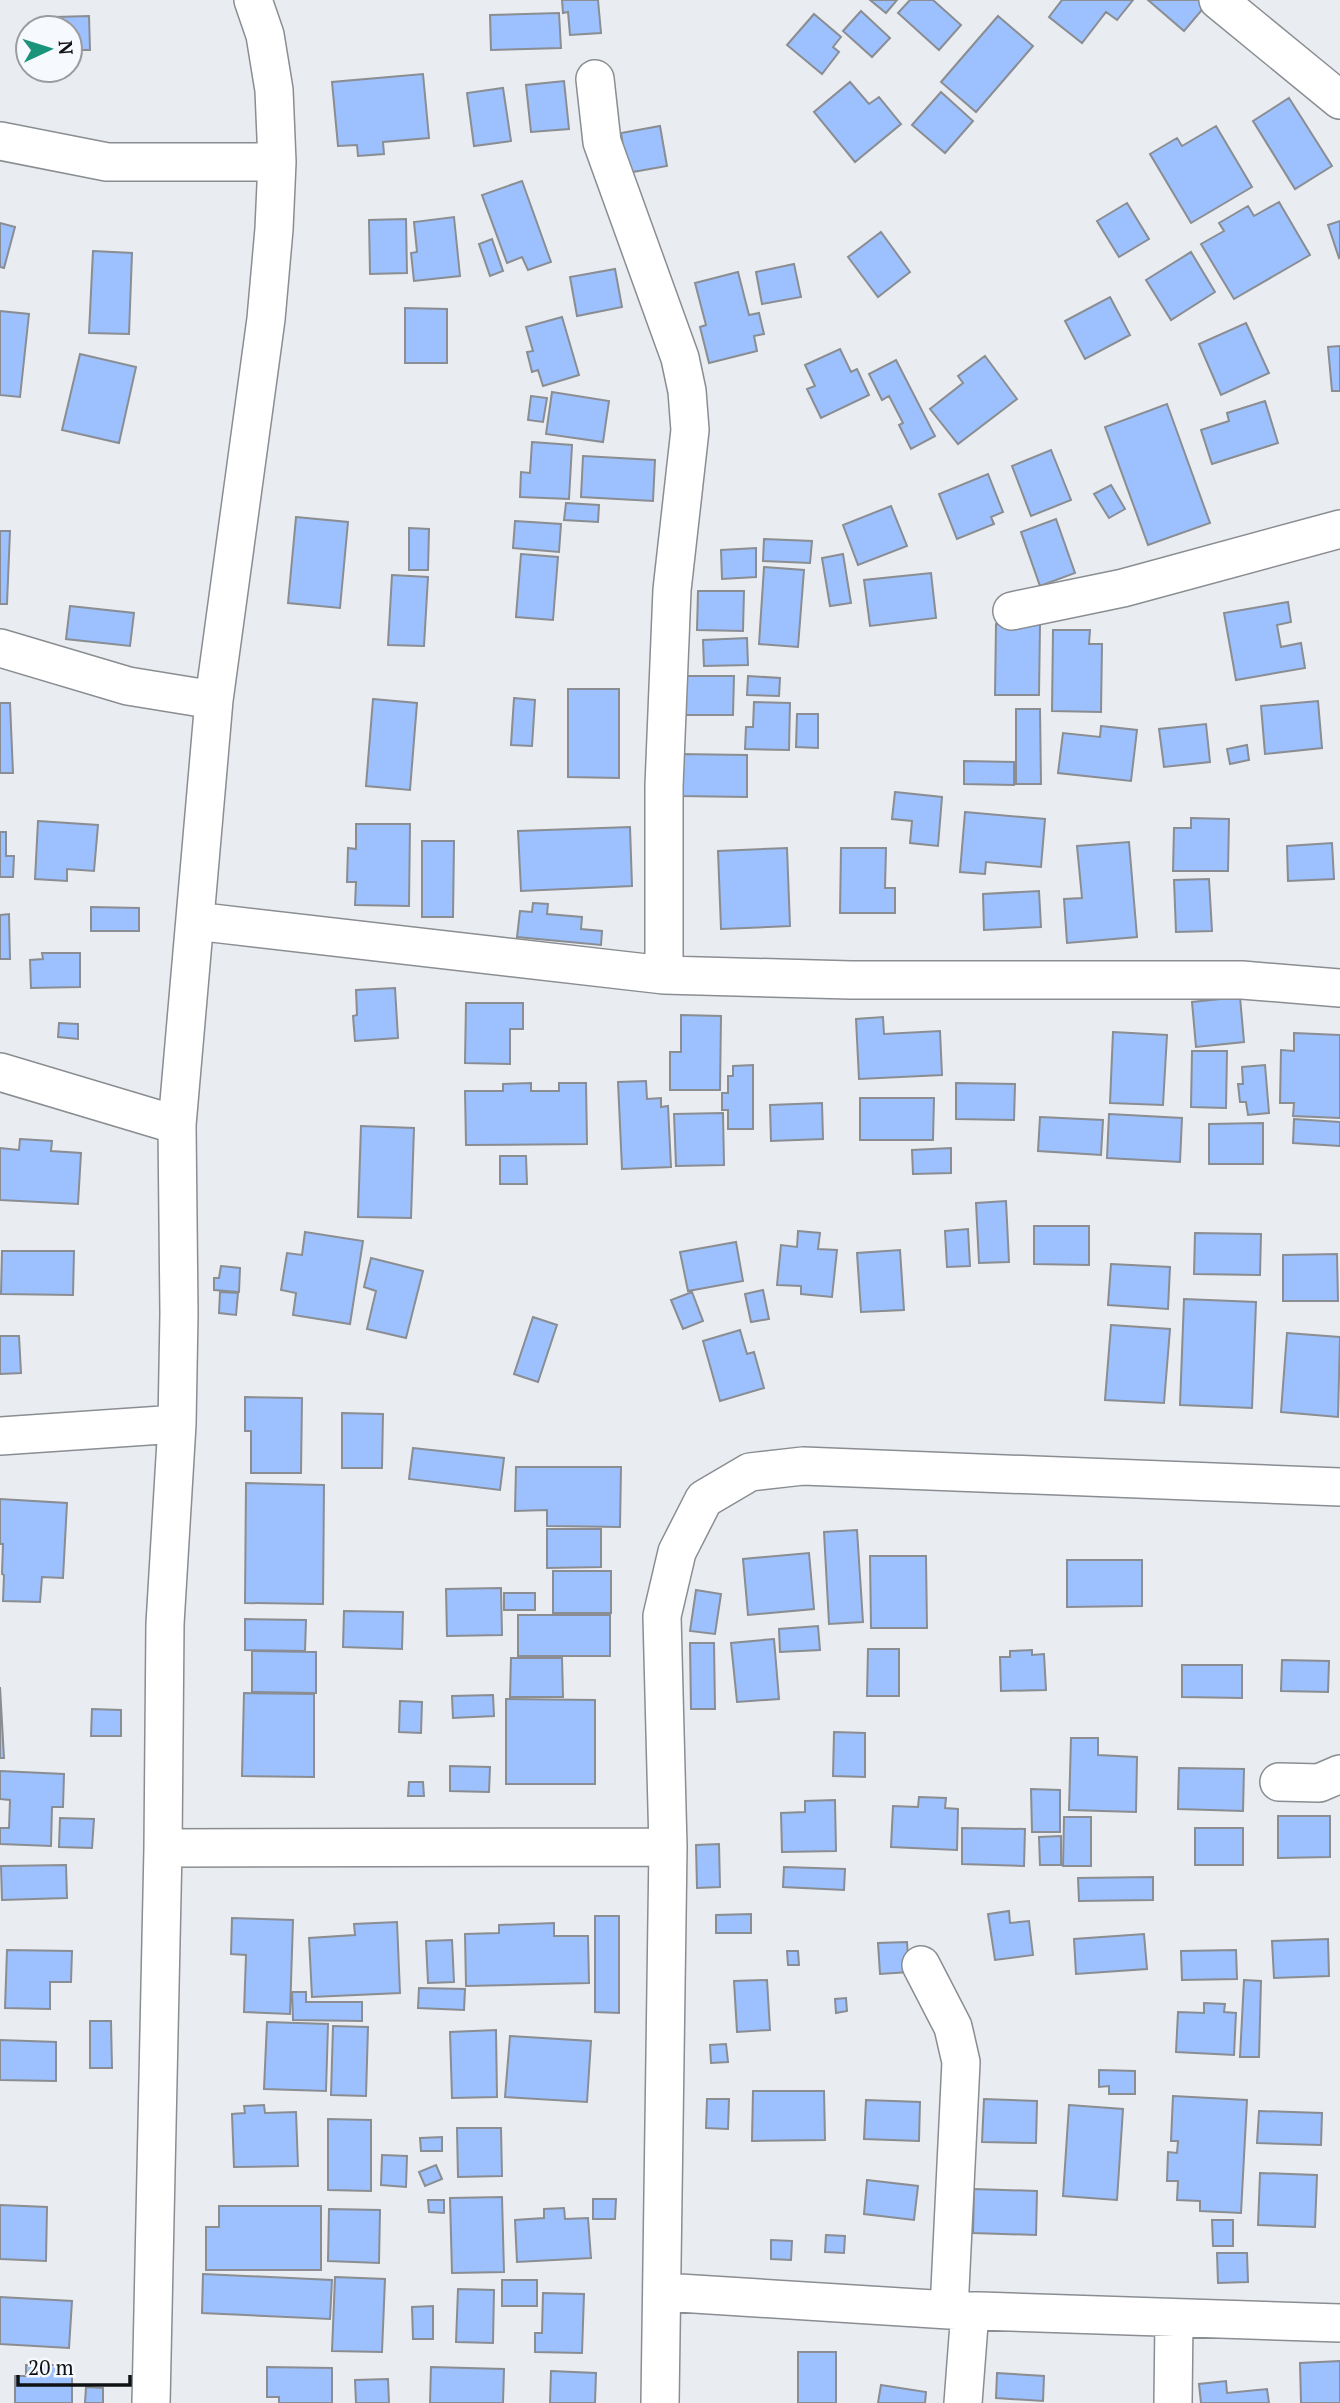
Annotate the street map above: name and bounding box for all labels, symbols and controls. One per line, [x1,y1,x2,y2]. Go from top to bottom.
north arrow [14,14,84,84]
text: N [53,40,79,56]
scale bar [18,2344,130,2388]
text: 20 m [28,2353,74,2381]

